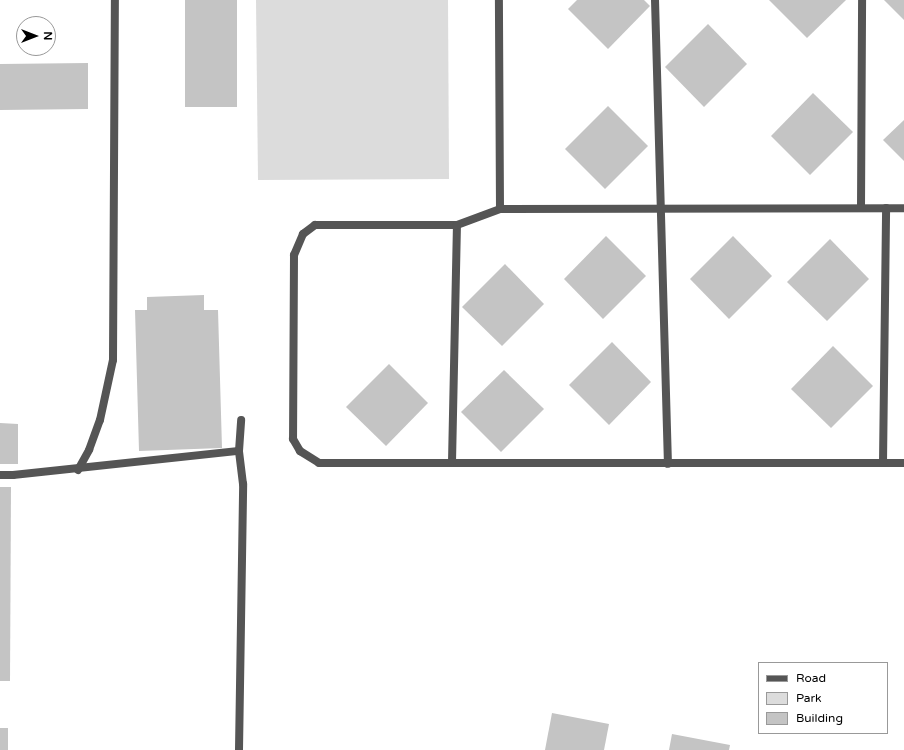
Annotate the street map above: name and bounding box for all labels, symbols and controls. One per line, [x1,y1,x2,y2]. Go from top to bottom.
north arrow [16,16,56,56]
text: N [41,32,54,40]
legend [758,662,888,734]
text: Road [796,671,826,685]
text: Park [796,691,822,705]
text: Building [796,711,843,725]

